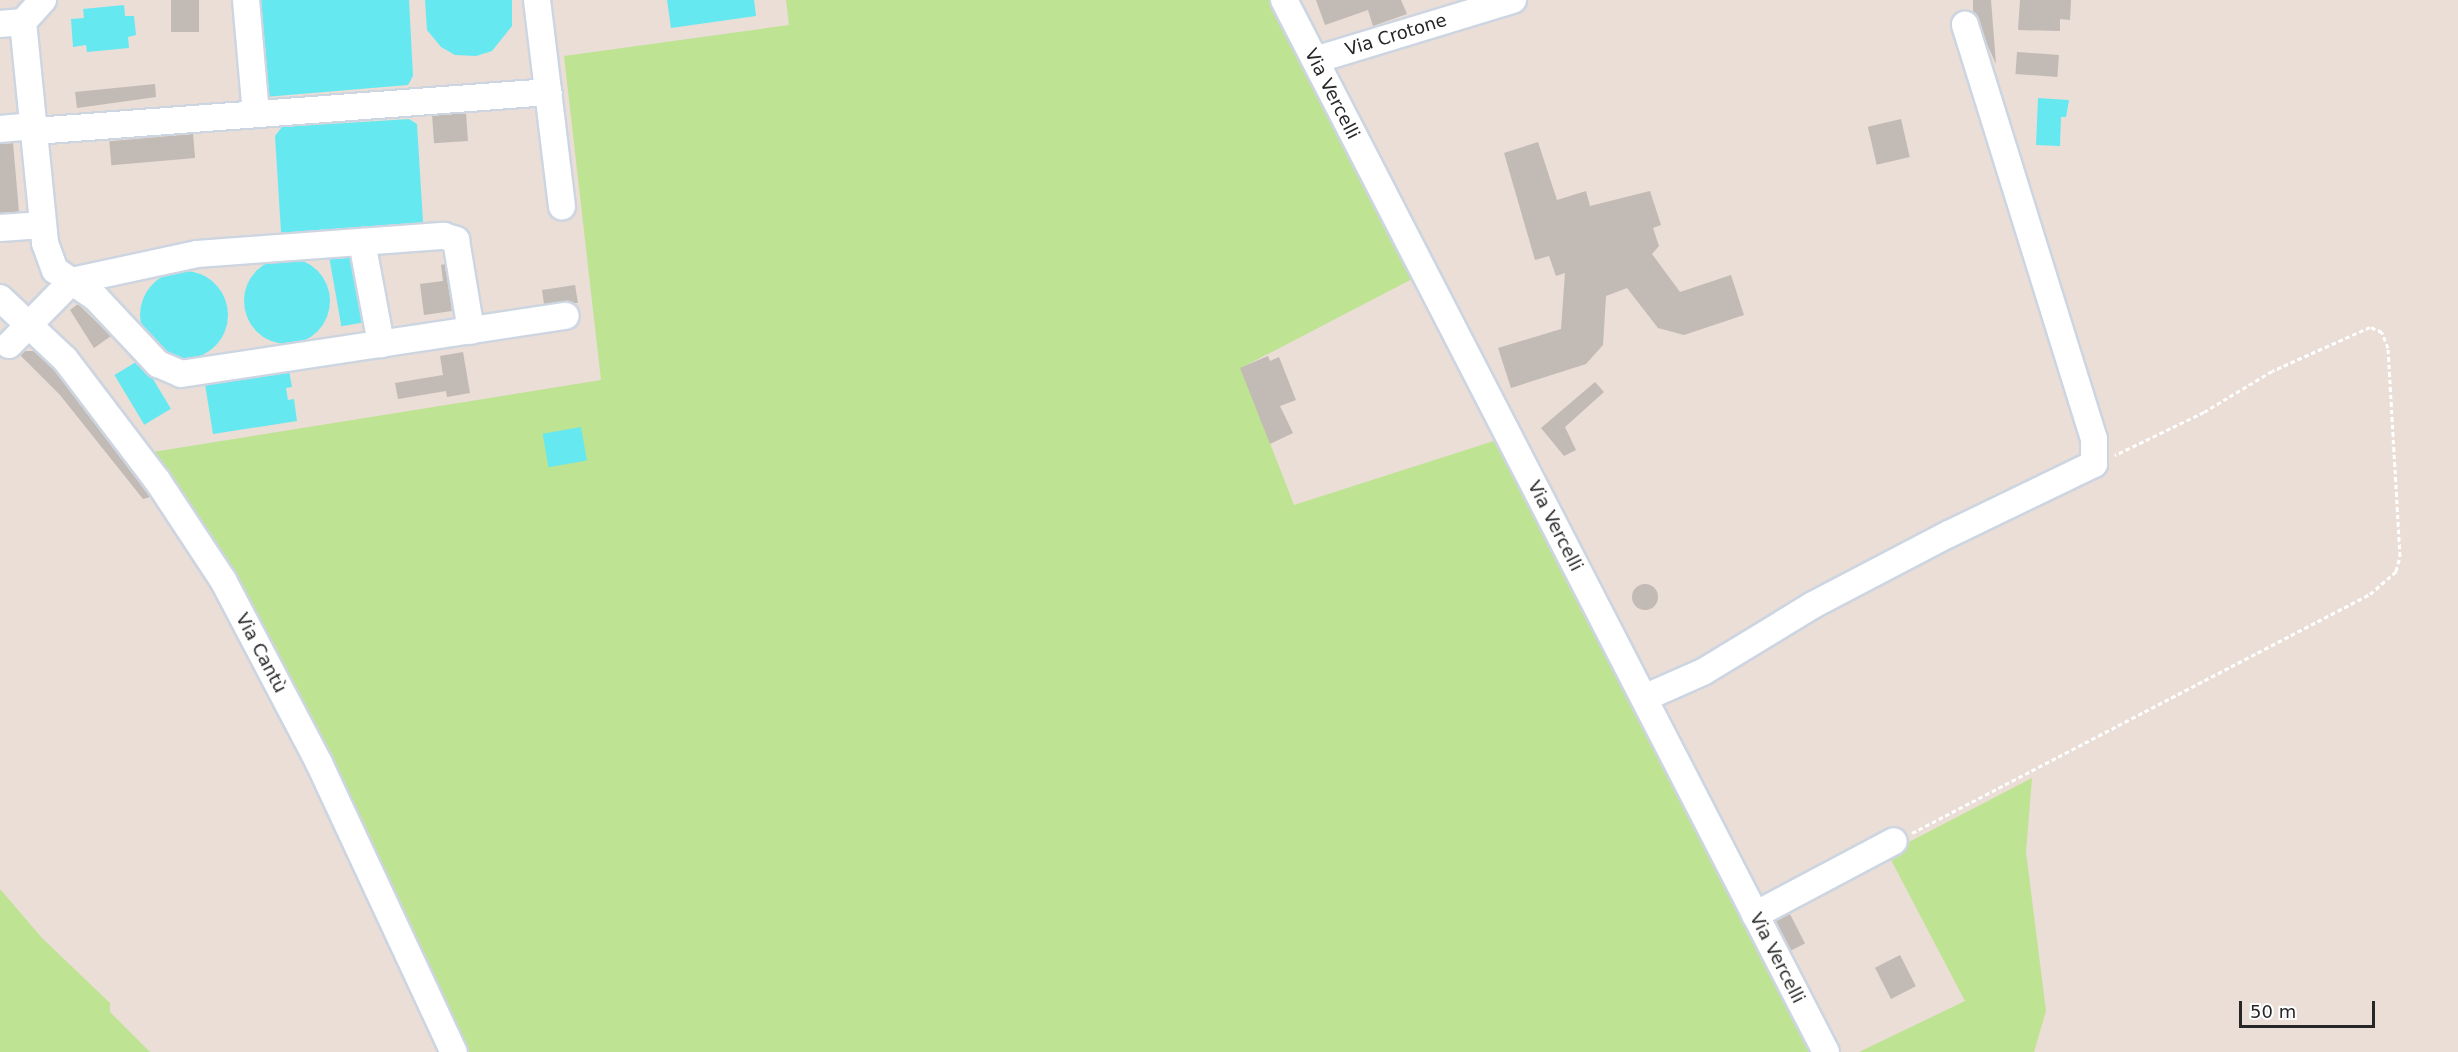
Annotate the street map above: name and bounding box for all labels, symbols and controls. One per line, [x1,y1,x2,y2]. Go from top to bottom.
street label: Via Crotone [1343,9,1449,61]
street label: Via Vercelli [1300,45,1364,143]
street label: Via Vercelli [1523,477,1587,575]
street label: Via Cantù [231,609,291,697]
street label: Via Vercelli [1745,909,1809,1007]
scale bar [2242,989,2378,1027]
text: 50 m [2250,1001,2296,1022]

